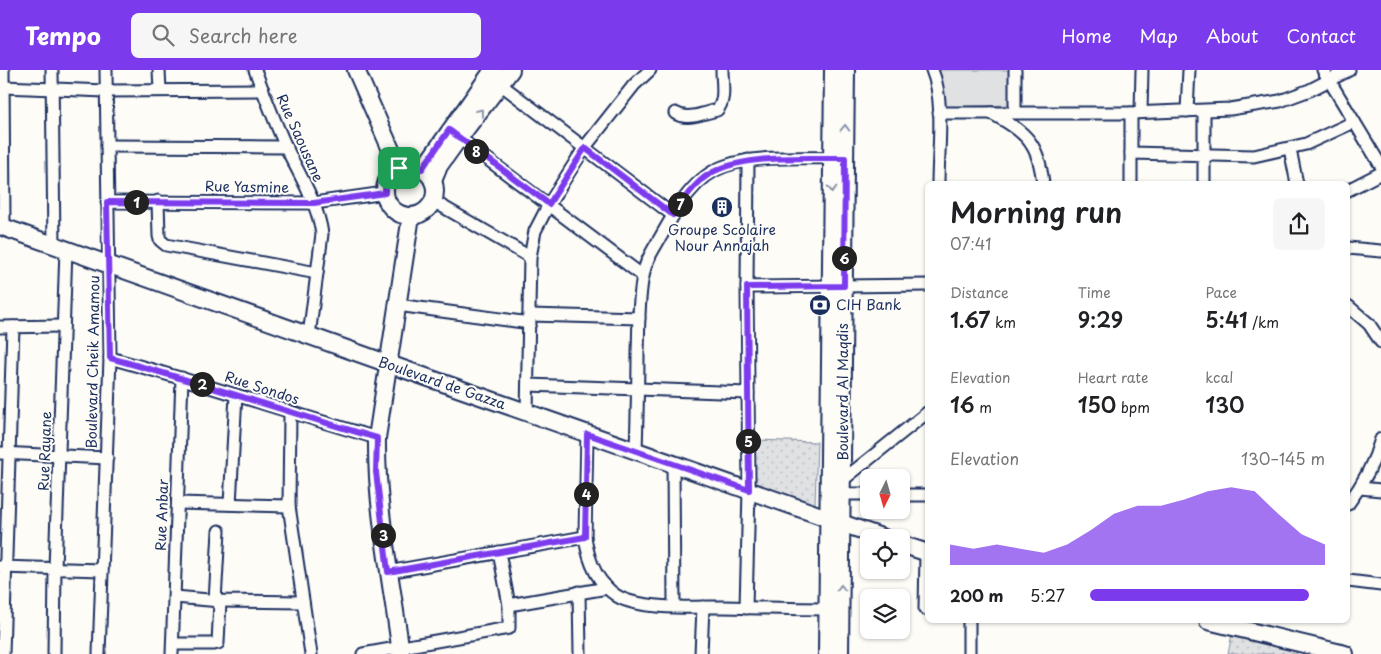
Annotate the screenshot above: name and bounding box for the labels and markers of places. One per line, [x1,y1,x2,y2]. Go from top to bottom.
pin: 8 [464,138,488,164]
pin [378,147,420,189]
pin: 1 [124,190,148,214]
pin: 7 [668,192,692,216]
building icon: Groupe Scolaire Nour Annajah [710,195,734,219]
place label: Groupe Scolaire Nour Annajah [668,219,776,256]
pin: 6 [832,246,856,270]
bank icon: CIH Bank [808,293,832,317]
place label: CIH Bank [836,294,902,315]
pin: 2 [190,372,214,396]
pin: 5 [736,428,760,454]
pin: 4 [574,482,598,506]
pin: 3 [370,522,396,548]

